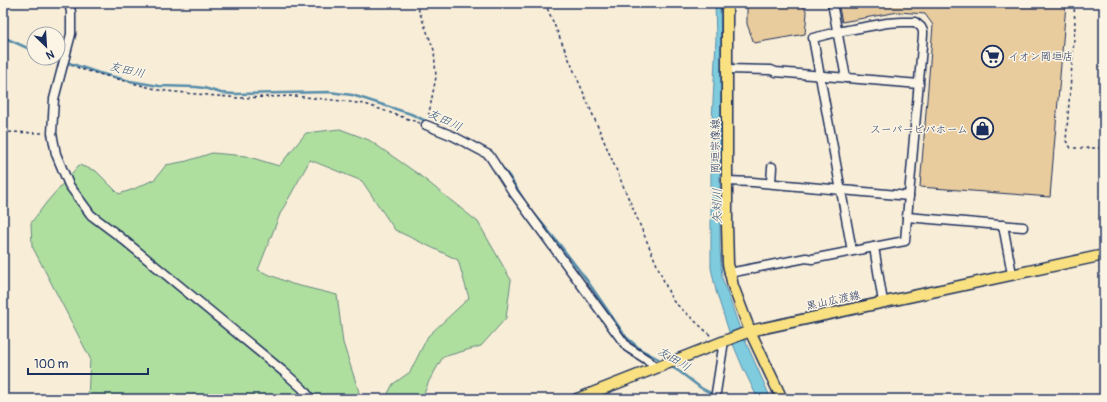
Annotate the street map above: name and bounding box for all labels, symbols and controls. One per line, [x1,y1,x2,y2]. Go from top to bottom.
north arrow [26,26,66,66]
supermarket icon: イオン岡垣店 [980,43,1006,69]
text: N [43,47,56,62]
place label: イオン岡垣店 [1008,50,1074,63]
water label: 友田川 [108,59,146,82]
water label: 友田川 [425,106,464,135]
shop icon: スーパービバホーム [970,116,996,142]
street label: 岡垣宗像線 [709,119,722,174]
place label: スーパービバホーム [870,123,968,136]
water label: 矢矧川 [710,188,725,224]
street label: 黒山広渡線 [805,288,861,313]
water label: 友田川 [654,344,693,375]
scale bar [28,350,148,376]
text: 100 m [34,357,69,372]

